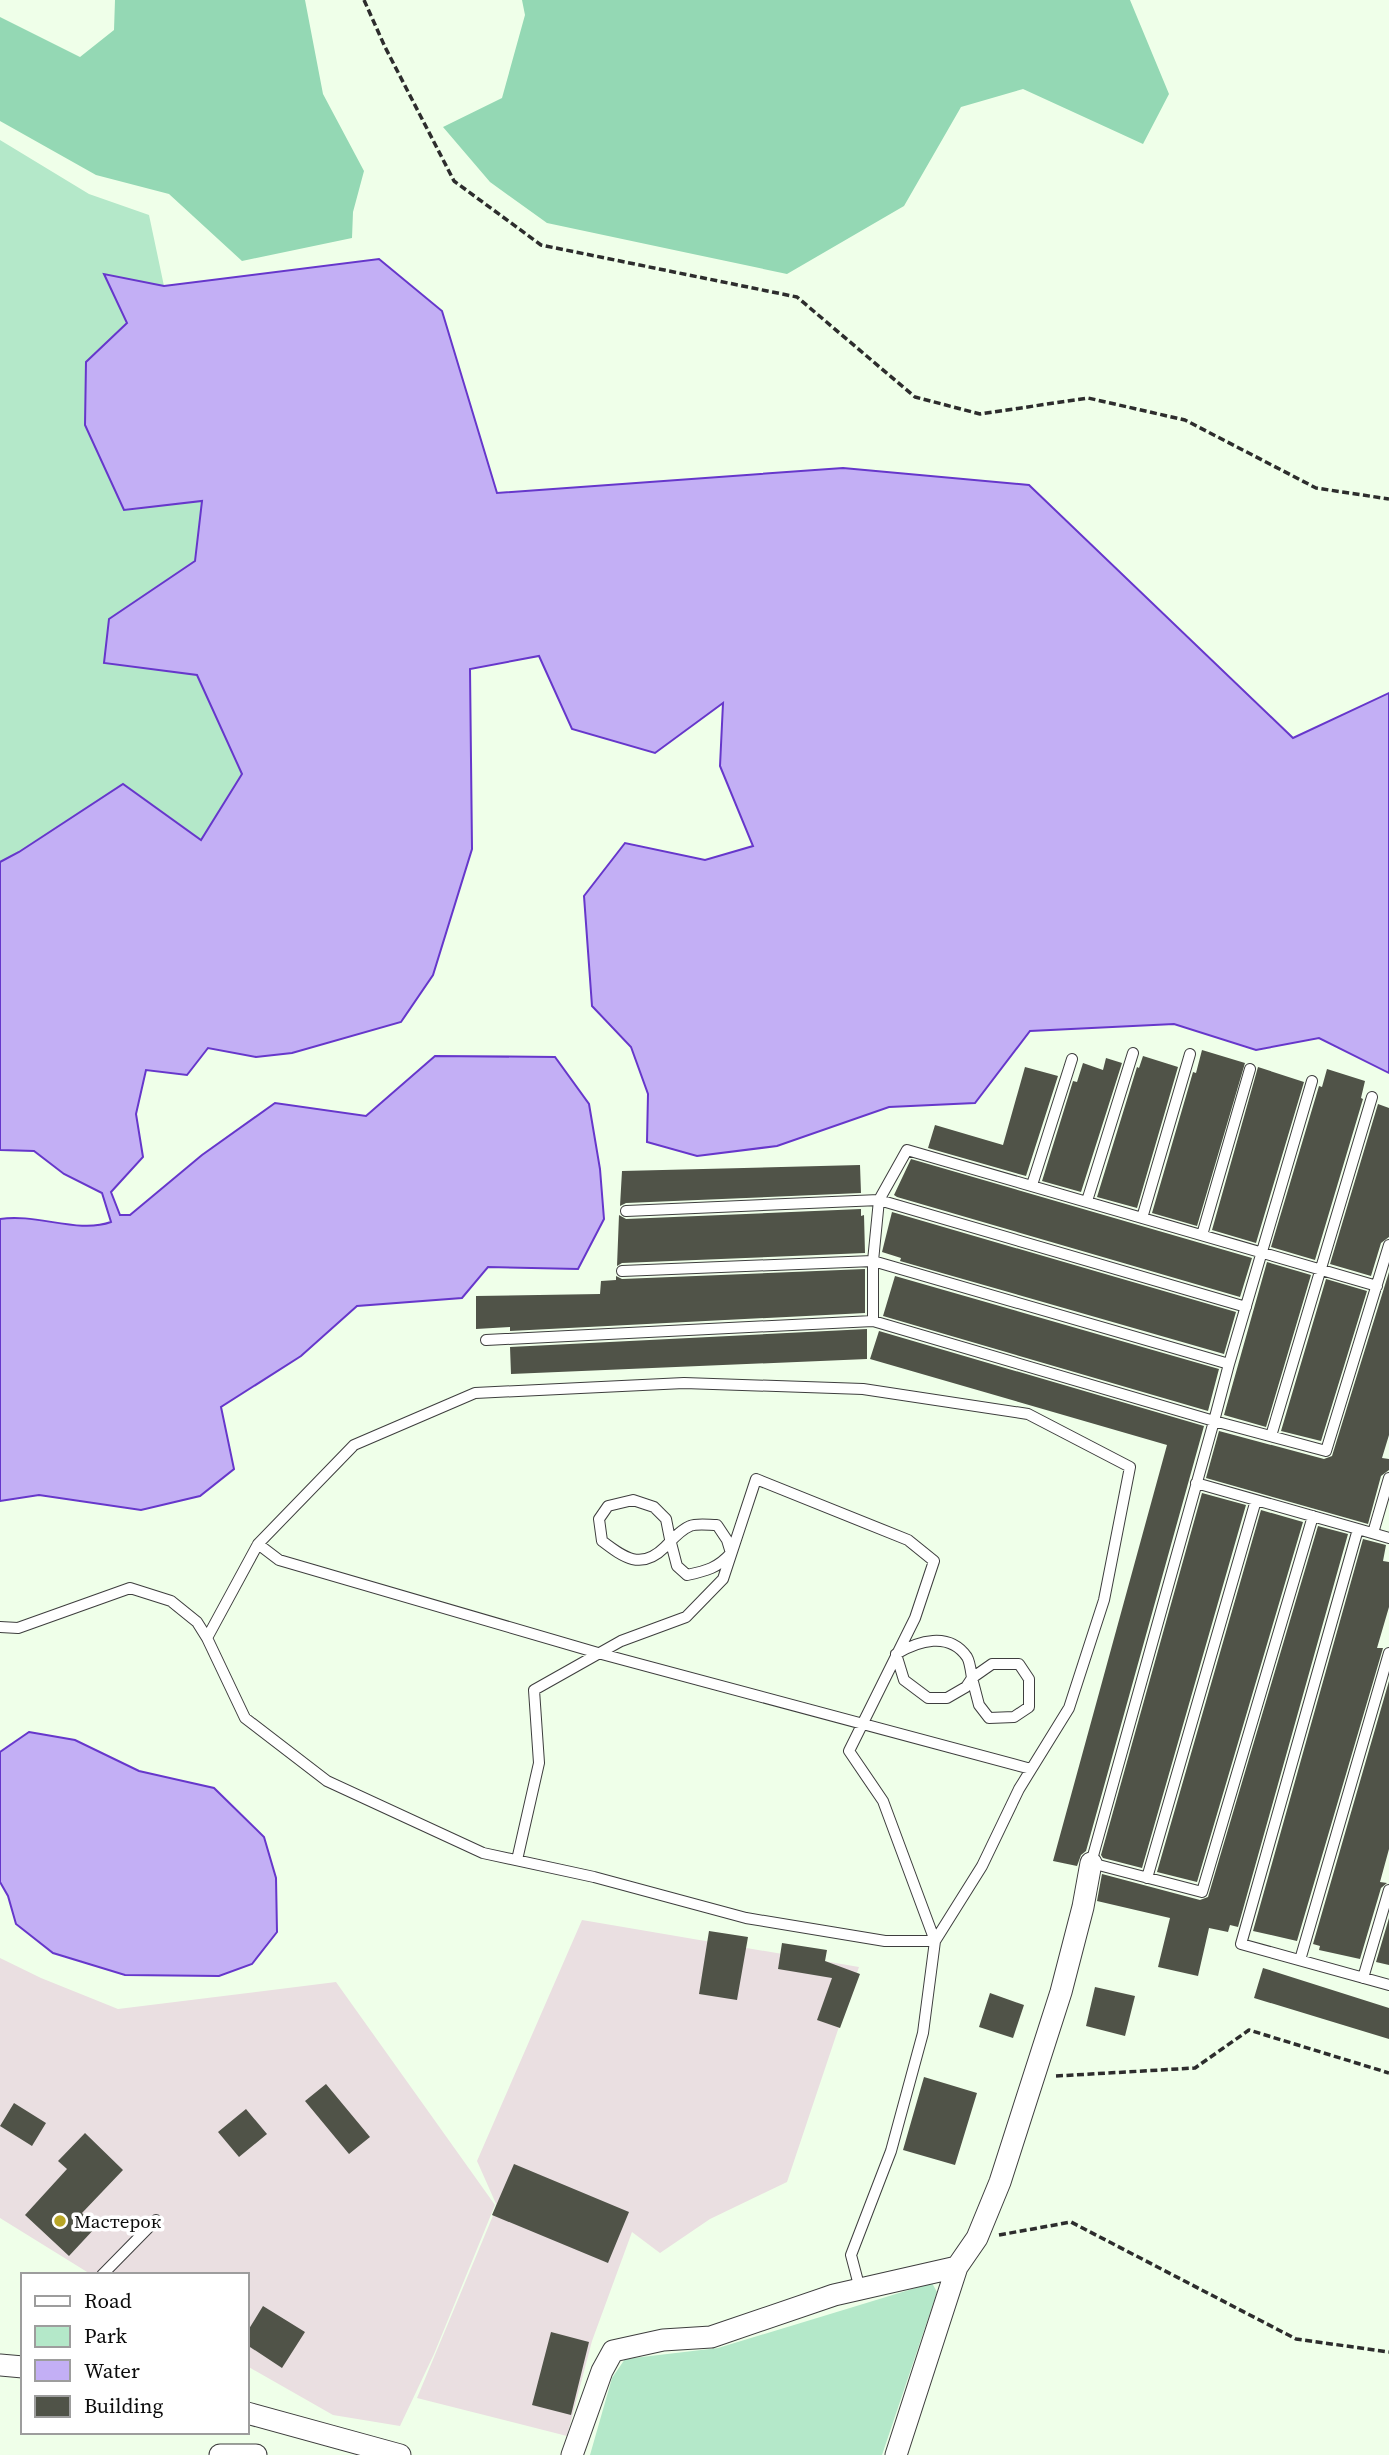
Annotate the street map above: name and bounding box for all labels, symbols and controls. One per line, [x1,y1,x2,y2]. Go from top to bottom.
place label: Мастерок [74,2208,162,2234]
marker: Мастерок [52,2213,68,2229]
legend [21,2273,248,2434]
text: Road [84,2286,132,2315]
text: Park [84,2321,128,2350]
text: Water [84,2356,140,2385]
text: Building [84,2391,163,2420]

